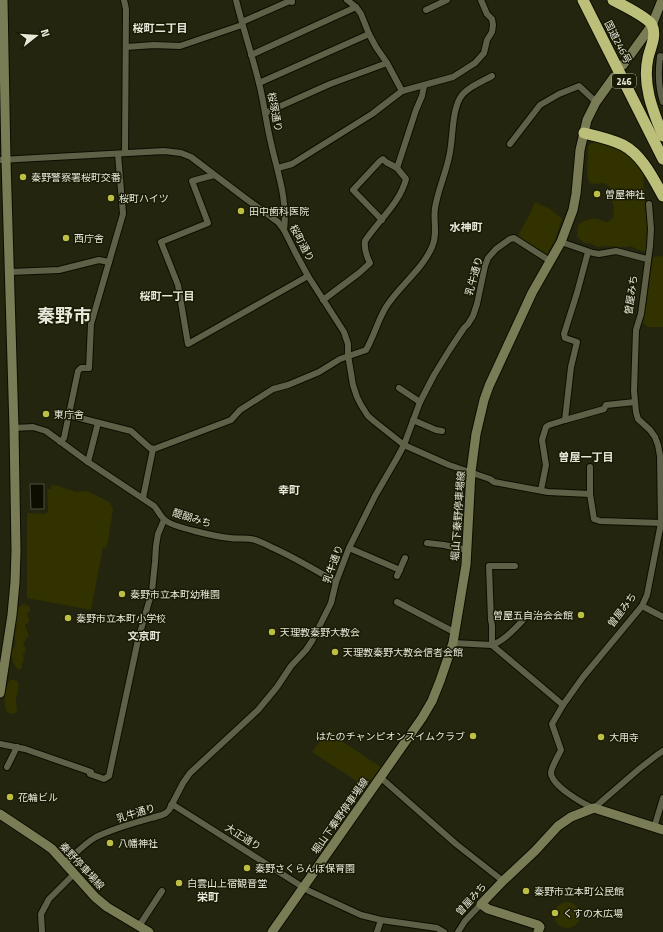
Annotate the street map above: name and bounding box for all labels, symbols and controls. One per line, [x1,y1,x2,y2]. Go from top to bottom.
north arrow [16,16,56,56]
street label: 国道246号 [601,18,635,66]
district label: 桜町二丁目 [133,20,188,36]
text: N [37,27,54,39]
road number: 246 [612,74,636,88]
street label: 桜塚通り [264,91,286,133]
place label: 秦野警察署桜町交番 [31,170,121,185]
marker: 秦野警察署桜町交番 [18,172,28,182]
place label: 曽屋神社 [605,187,645,202]
marker: 曽屋神社 [592,189,602,199]
place label: 桜町ハイツ [119,191,169,206]
marker: 桜町ハイツ [106,193,116,203]
place label: 田中歯科医院 [249,204,309,219]
marker: 田中歯科医院 [236,206,246,216]
district label: 水神町 [450,219,483,235]
street label: 桜町通り [286,222,318,264]
place label: 西庁舎 [74,231,104,246]
marker: 西庁舎 [61,233,71,243]
street label: 乳牛通り [461,255,487,297]
street label: 曽屋みち [621,274,641,316]
district label: 桜町一丁目 [140,288,195,304]
district label: 秦野市 [37,302,91,329]
place label: 東庁舎 [54,407,84,422]
marker: 東庁舎 [41,409,51,419]
district label: 曽屋一丁目 [559,449,614,465]
street label: 堀山下秦野停車場線 [447,471,469,561]
district label: 幸町 [278,482,300,498]
street label: 醍醐みち [171,505,213,531]
street label: 乳牛通り [319,543,347,585]
place label: 秦野市立本町幼稚園 [130,587,220,602]
marker: 秦野市立本町幼稚園 [117,589,127,599]
street label: 曽屋みち [604,590,640,630]
place label: 曽屋五自治会会館 [493,608,573,623]
marker: 曽屋五自治会会館 [576,610,586,620]
place label: 秦野市立本町小学校 [76,611,166,626]
marker: 秦野市立本町小学校 [63,613,73,623]
place label: 天理教秦野大教会 [280,625,360,640]
marker: 天理教秦野大教会 [267,627,277,637]
district label: 文京町 [128,628,161,644]
place label: 天理教秦野大教会信者会館 [343,645,463,660]
marker: 天理教秦野大教会信者会館 [330,647,340,657]
place label: はたのチャンピオンスイムクラブ [316,729,465,744]
place label: 大用寺 [609,730,639,745]
marker: はたのチャンピオンスイムクラブ [468,731,478,741]
marker: 大用寺 [596,732,606,742]
street label: 堀山下秦野停車場線 [308,775,372,857]
place label: 花輪ビル [18,790,58,805]
marker: 花輪ビル [5,792,15,802]
street label: 乳牛通り [115,800,157,826]
street label: 大正通り [222,820,264,854]
place label: 八幡神社 [118,836,158,851]
marker: 八幡神社 [105,838,115,848]
street label: 秦野停車場線 [56,839,108,893]
place label: 秦野さくらんぼ保育園 [255,861,355,876]
marker: 秦野さくらんぼ保育園 [242,863,252,873]
place label: 白雲山上宿観音堂 [187,876,267,891]
marker: 白雲山上宿観音堂 [174,878,184,888]
street label: 曽屋みち [452,879,490,919]
place label: 秦野市立本町公民館 [534,884,624,899]
marker: 秦野市立本町公民館 [521,886,531,896]
district label: 栄町 [197,889,219,905]
place label: くすの木広場 [563,906,623,921]
marker: くすの木広場 [550,908,560,918]

